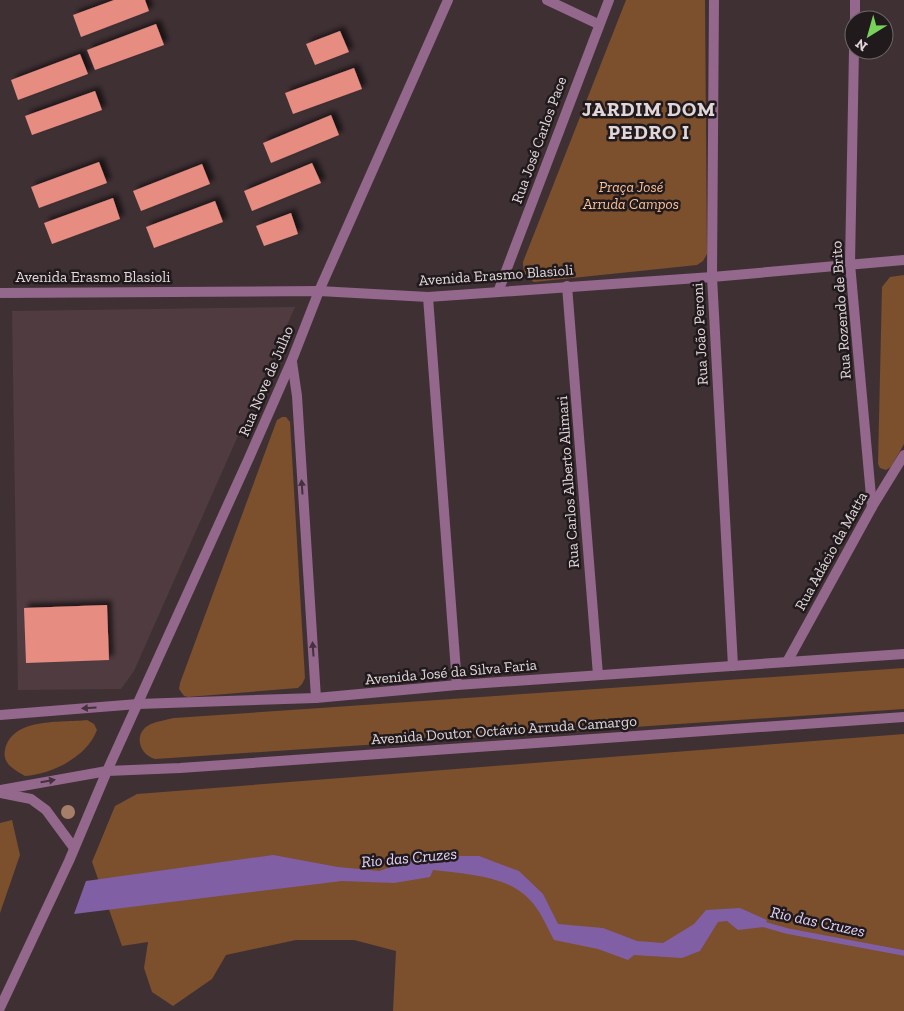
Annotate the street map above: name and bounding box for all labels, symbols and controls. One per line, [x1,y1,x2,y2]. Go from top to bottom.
north arrow [844,10,894,60]
text: N [852,35,871,55]
street label: Rua José Carlos Pace [508,74,570,206]
district label: JARDIM DOM PEDRO I [582,97,716,144]
park label: Praça José Arruda Campos [582,178,679,213]
street label: Rua Rozendo de Brito [827,240,855,380]
street label: Avenida Erasmo Blasioli [418,261,574,289]
street label: Avenida Erasmo Blasioli [16,268,170,286]
street label: Rua João Peroni [688,282,712,386]
street label: Rua Nove de Julho [235,323,297,439]
street label: Rua Carlos Alberto Alimari [553,395,583,569]
one-way arrow [298,479,306,495]
street label: Rua Adácio da Matta [791,489,871,613]
one-way arrow [308,641,316,657]
street label: Avenida José da Silva Faria [364,656,538,688]
one-way arrow [81,704,97,712]
street label: Avenida Doutor Octávio Arruda Camargo [371,712,638,748]
one-way arrow [40,777,56,785]
water label: Rio das Cruzes [360,844,458,871]
water label: Rio das Cruzes [769,902,867,941]

